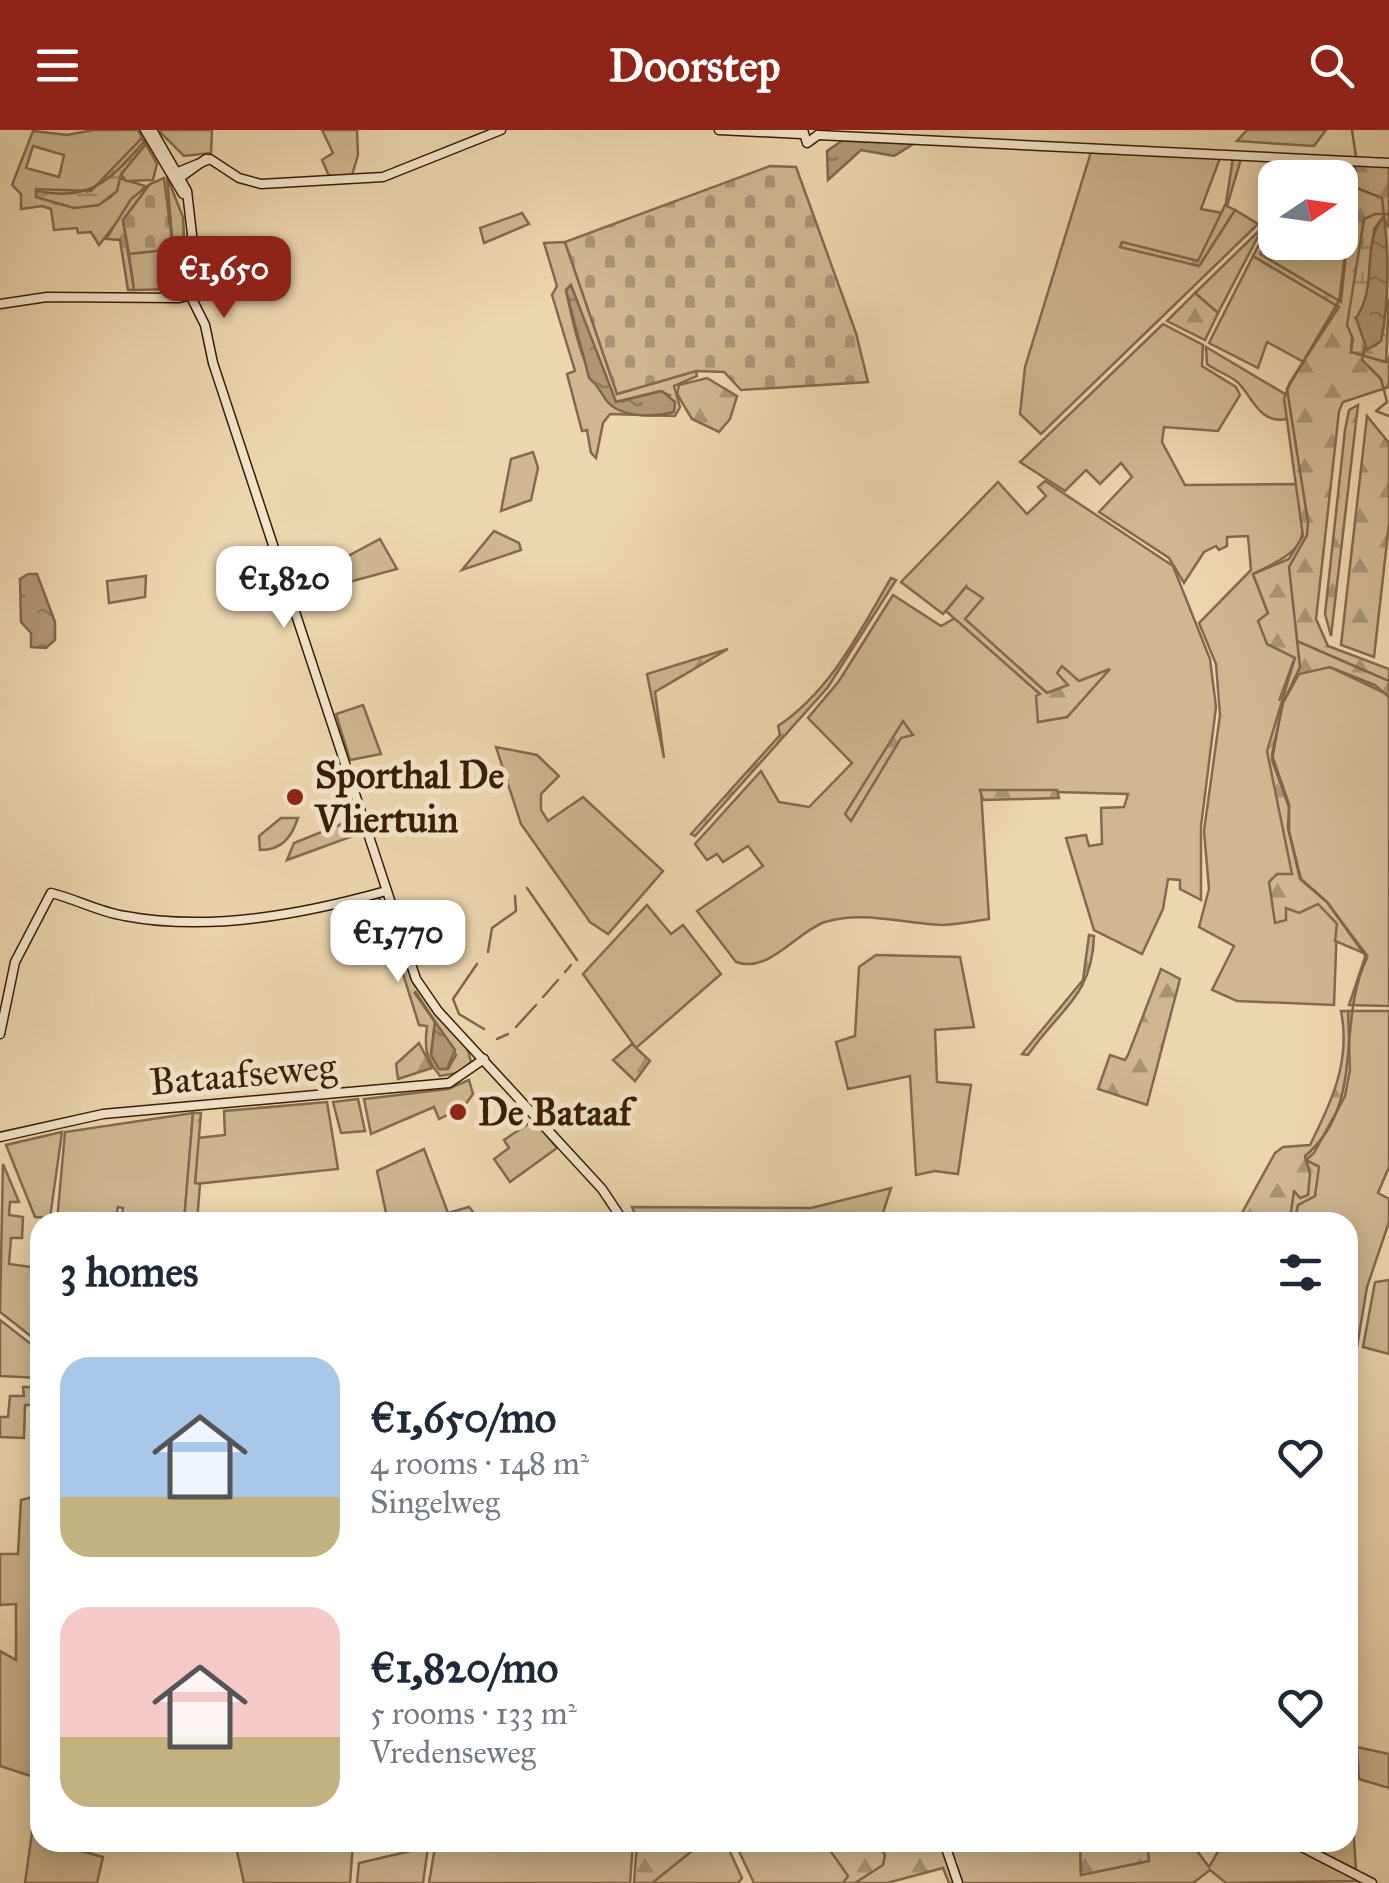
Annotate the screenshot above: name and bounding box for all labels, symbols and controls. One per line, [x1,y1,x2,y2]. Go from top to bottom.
icon: menu [30,38,85,93]
text: Doorstep [609,38,780,93]
icon: search [1304,38,1359,93]
north arrow [1258,160,1358,260]
map controls [1258,160,1358,260]
pin: €1,650 [143,236,305,321]
text: €1,650 [179,249,269,288]
pin: €1,820 [203,546,365,631]
text: €1,820 [238,559,330,598]
place label: Sporthal De Vliertuin [314,752,505,842]
marker: Sporthal De Vliertuin [284,786,306,808]
pin: €1,770 [317,900,479,985]
text: €1,770 [352,913,444,952]
street label: Bataafseweg [148,1043,339,1105]
place label: De Bataaf [478,1089,638,1135]
marker: De Bataaf [447,1101,469,1123]
icon: filters [1273,1245,1328,1300]
text: 3 homes [60,1246,198,1298]
text: €1,650/mo [370,1392,556,1444]
icon: home [140,1397,260,1517]
icon: heart [1273,1430,1328,1485]
text: 4 rooms · 148 m² [370,1444,589,1483]
text: Singelweg [370,1483,500,1522]
text: €1,820/mo [370,1642,558,1694]
icon: home [140,1647,260,1767]
icon: heart [1273,1680,1328,1735]
text: 5 rooms · 133 m² [370,1694,577,1733]
text: Vredenseweg [370,1733,536,1772]

